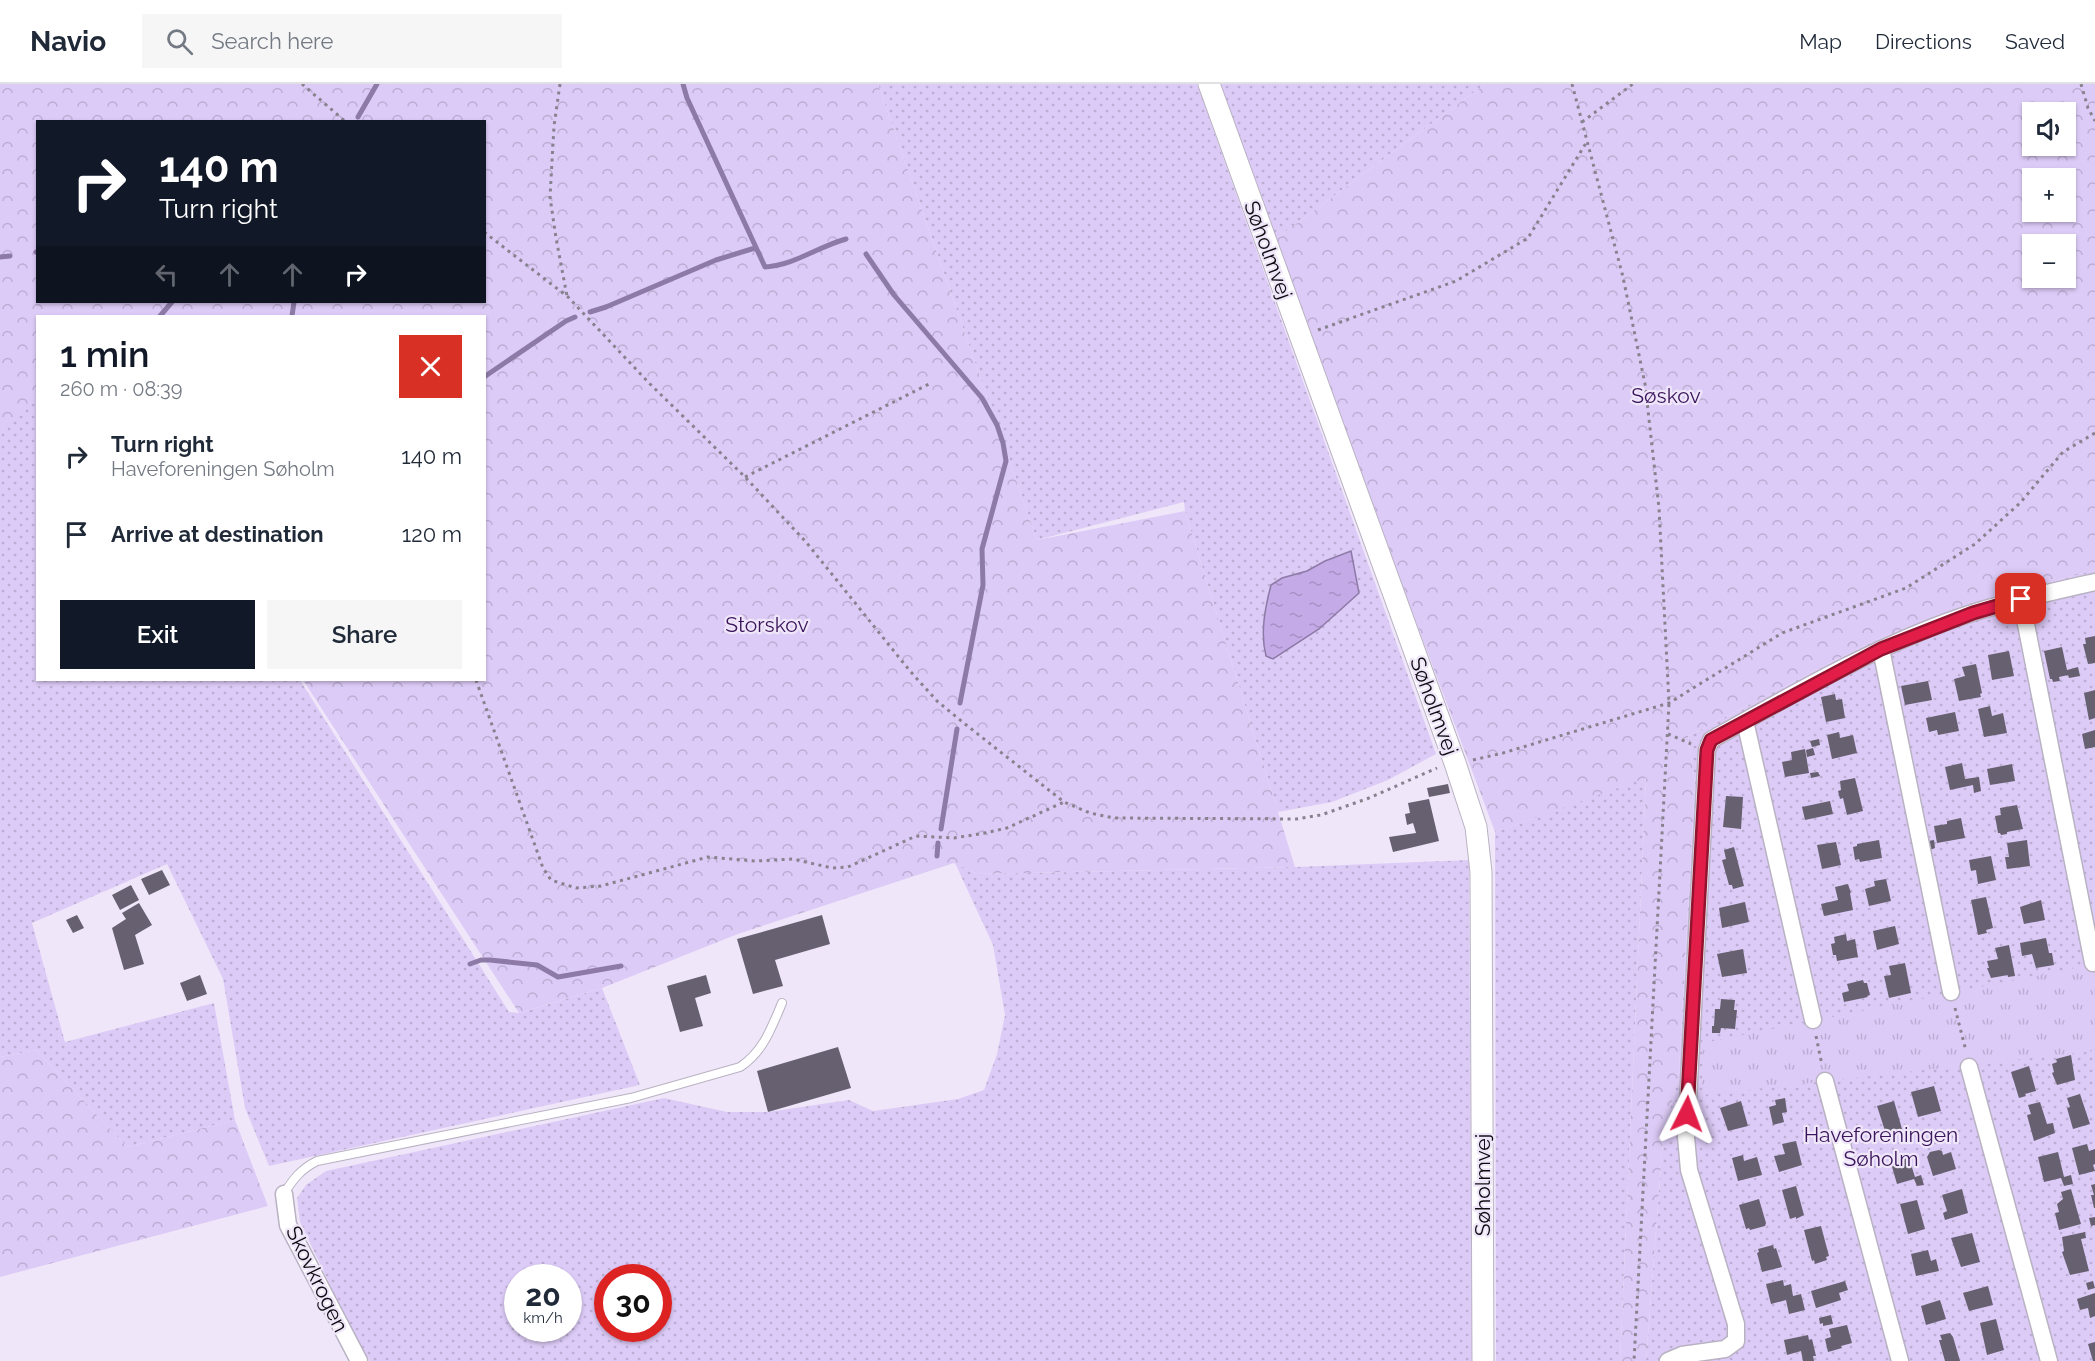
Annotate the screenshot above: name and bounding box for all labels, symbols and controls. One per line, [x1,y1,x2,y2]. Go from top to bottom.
search box [142,14,562,68]
text: Navio [30,25,106,58]
icon: search [163,25,196,58]
text: Search here [211,28,333,54]
text: Map [1799,29,1842,54]
text: Directions [1875,29,1972,54]
text: Saved [2005,29,2065,54]
map controls [2022,102,2076,288]
button: sound [2022,102,2076,156]
text: 140 m [159,143,279,192]
icon: right [60,144,138,222]
button: + [2022,168,2076,222]
text: Turn right [159,193,278,224]
street label: Søholmvej [1239,197,1298,302]
button: − [2022,234,2076,288]
icon: left [150,258,183,291]
icon: ahead [213,258,246,291]
icon: ahead [276,258,309,291]
icon: right [339,258,372,291]
text: 1 min [60,333,149,375]
button: close [399,335,462,398]
text: 260 m · 08:39 [60,377,182,401]
park label: Søskov [1631,383,1701,408]
text: Turn right [111,431,214,457]
icon: right [60,440,93,473]
text: 140 m [401,443,462,469]
text: Haveforeningen Søholm [111,457,335,481]
icon: arrive [60,518,93,551]
text: Arrive at destination [111,521,324,547]
text: 120 m [402,521,462,547]
pin [1995,573,2046,624]
icon: arrive [2004,582,2037,615]
button: Exit [60,600,255,669]
button: Share [267,600,462,669]
park label: Storskov [725,612,809,637]
street label: Søholmvej [1405,653,1464,758]
position arrow [1655,1082,1719,1146]
park label: Haveforeningen Søholm [1804,1122,1958,1171]
street label: Søholmvej [1470,1134,1495,1236]
street label: Skovkrogen [281,1222,354,1336]
speed limit sign: 30 [594,1264,672,1342]
text: 20 [525,1278,561,1313]
text: km/h [523,1309,563,1327]

